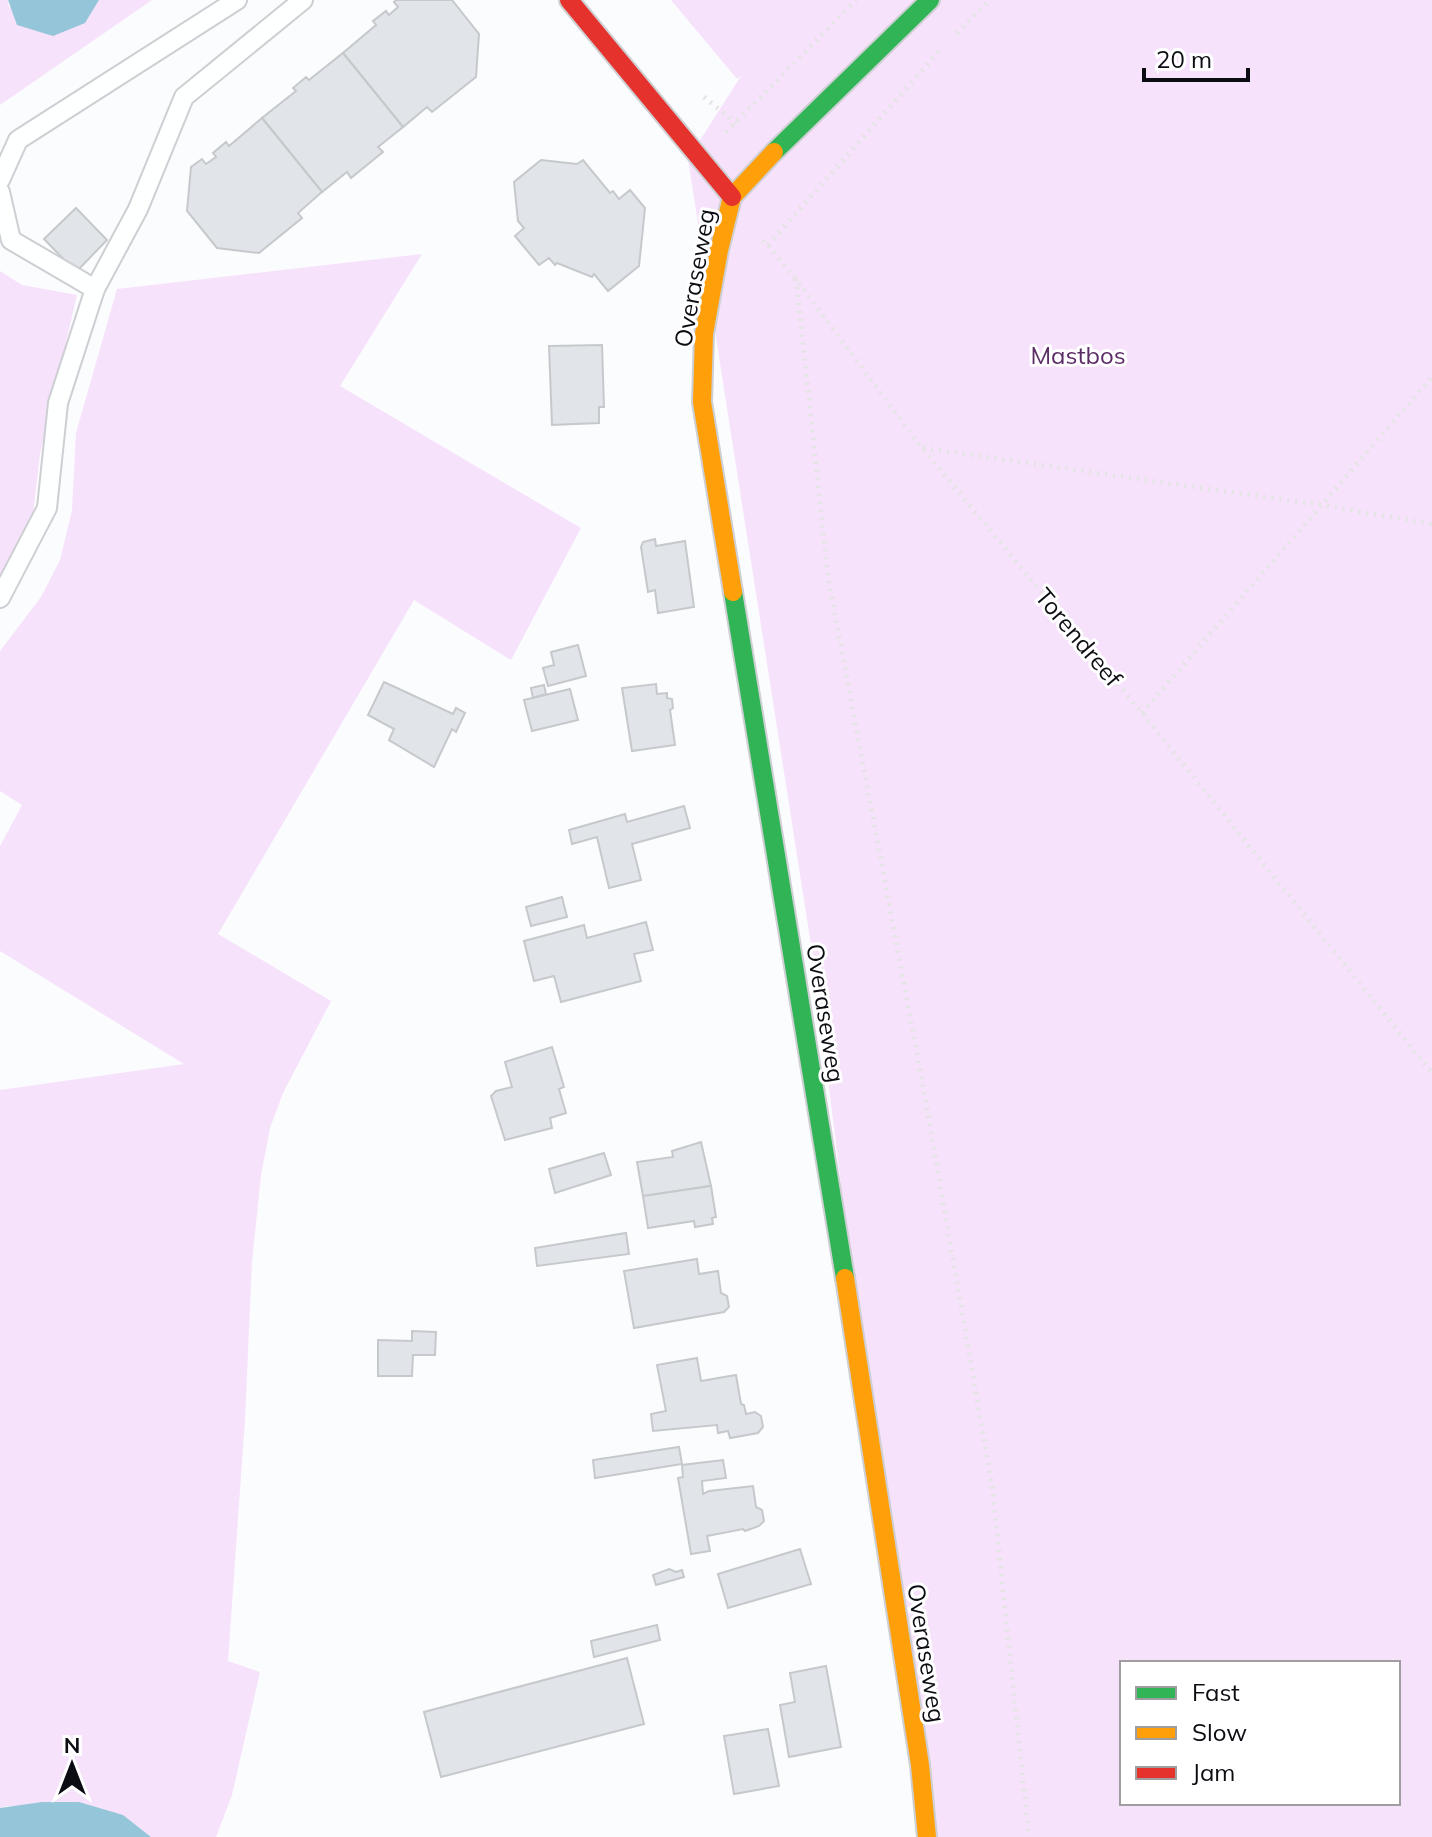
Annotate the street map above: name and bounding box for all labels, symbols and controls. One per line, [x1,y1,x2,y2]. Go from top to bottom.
scale bar [1144,32,1248,82]
text: 20 m [1156,44,1212,74]
street label: Overaseweg [667,206,721,350]
park label: Mastbos [1030,340,1126,370]
street label: Torendreef [1029,582,1129,693]
street label: Overaseweg [800,941,852,1085]
street label: Overaseweg [901,1581,953,1725]
legend [1120,1661,1400,1805]
text: Fast [1192,1677,1240,1707]
text: Slow [1192,1717,1247,1747]
north arrow [32,1725,112,1805]
text: N [64,1731,80,1759]
text: Jam [1192,1757,1235,1787]

